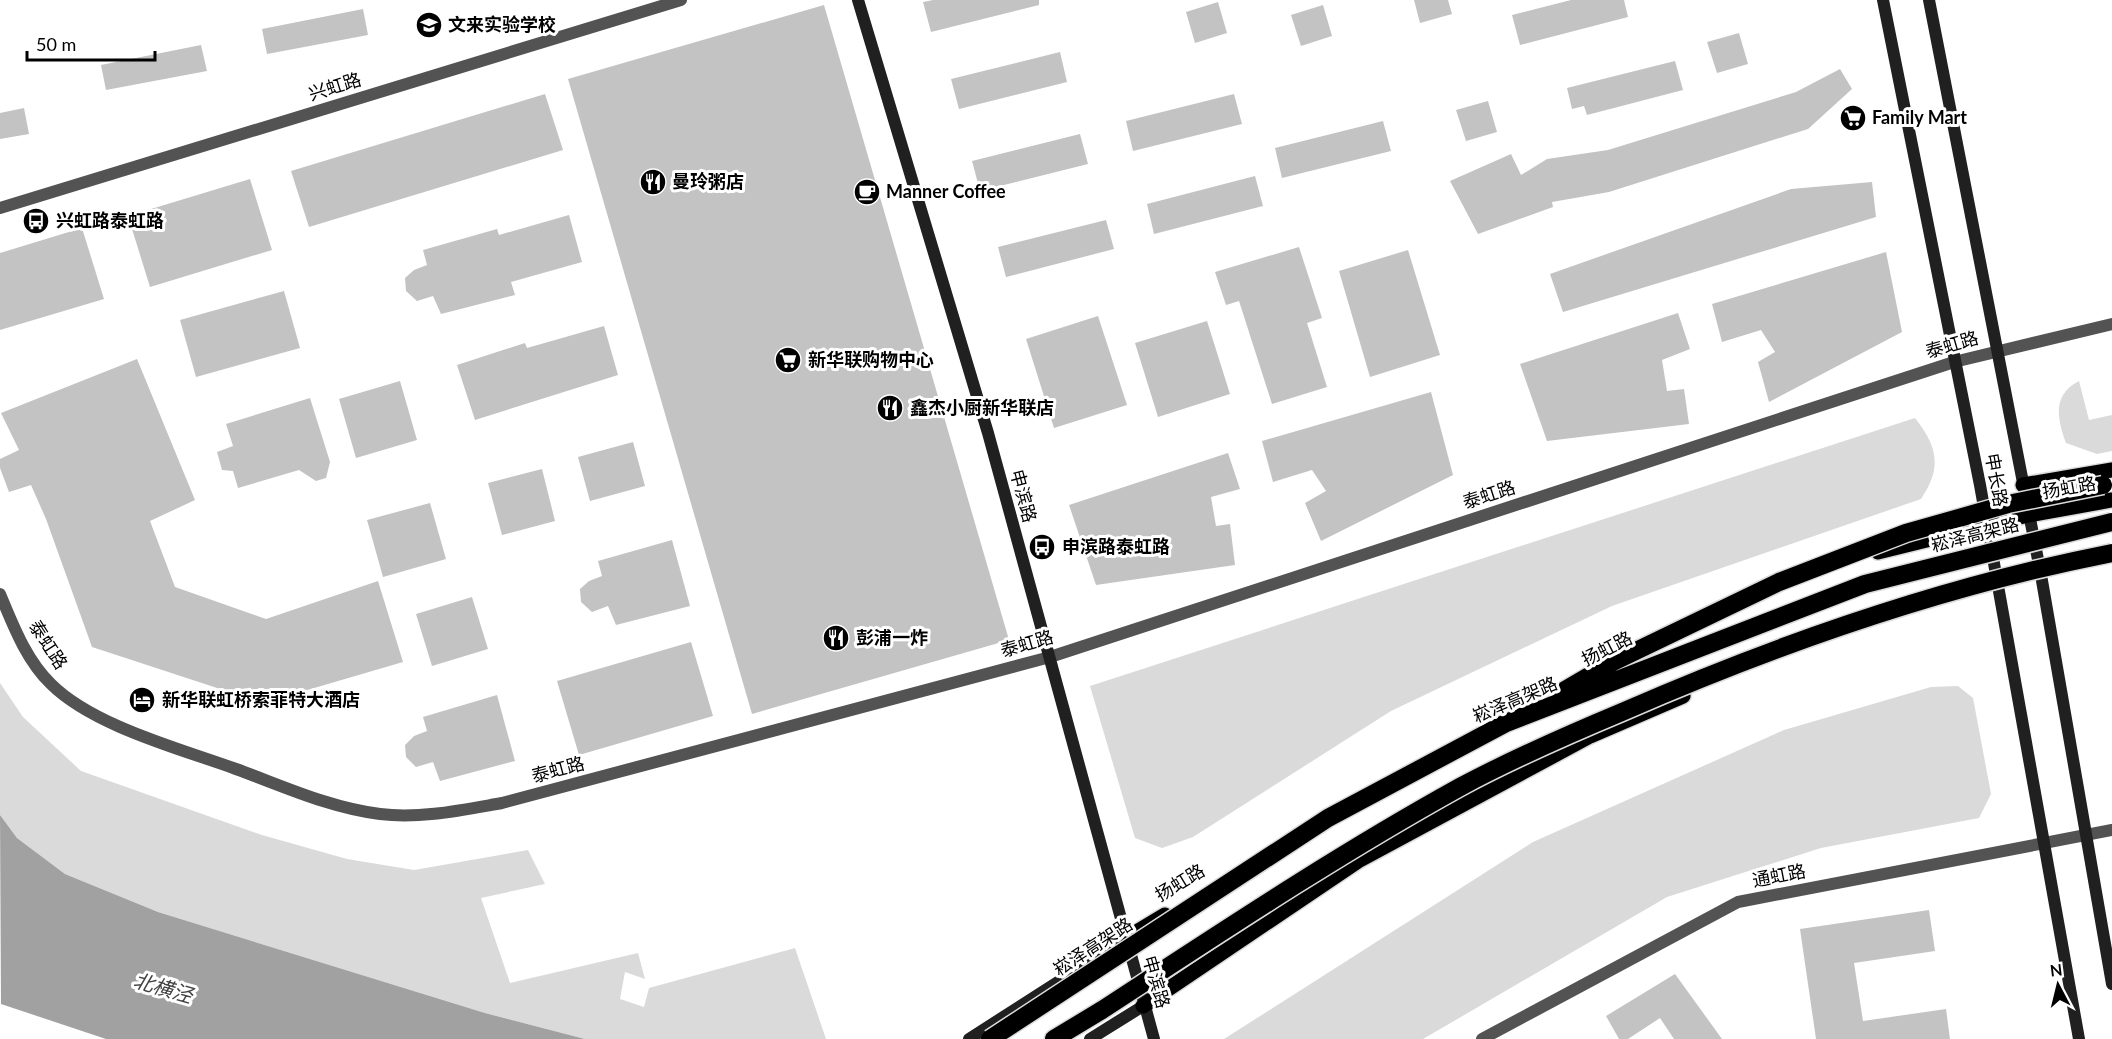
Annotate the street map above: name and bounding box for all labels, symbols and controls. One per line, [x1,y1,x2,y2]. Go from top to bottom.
school or university icon: 文来实验学校 [414,10,444,40]
place label: 文来实验学校 [448,13,556,35]
scale bar [27,24,154,62]
text: 50 m [36,33,76,55]
street label: 兴虹路 [306,68,364,104]
supermarket icon: Family Mart [1838,103,1868,133]
place label: Family Mart [1872,106,1967,128]
restaurant icon: 曼玲粥店 [638,167,668,197]
place label: 曼玲粥店 [672,170,744,192]
cafe icon: Manner Coffee [852,177,882,207]
place label: Manner Coffee [886,180,1006,202]
bus stop icon: 兴虹路泰虹路 [21,206,51,236]
place label: 兴虹路泰虹路 [56,209,164,231]
street label: 泰虹路 [1923,326,1981,362]
supermarket icon: 新华联购物中心 [773,345,803,375]
place label: 新华联购物中心 [808,348,934,370]
restaurant icon: 鑫杰小厨新华联店 [875,393,905,423]
place label: 鑫杰小厨新华联店 [910,396,1054,418]
street label: 申长路 [1981,451,2013,508]
street label: 申滨路 [1006,467,1042,525]
street label: 扬虹路 [2040,471,2097,503]
street label: 泰虹路 [1460,475,1518,513]
street label: 崧泽高架路 [1928,512,2021,556]
bus stop icon: 申滨路泰虹路 [1027,532,1057,562]
place label: 申滨路泰虹路 [1062,535,1170,557]
street label: 泰虹路 [25,616,73,673]
restaurant icon: 彭浦一炸 [821,623,851,653]
street label: 泰虹路 [998,625,1056,661]
place label: 彭浦一炸 [856,626,928,648]
street label: 扬虹路 [1577,626,1636,670]
street label: 崧泽高架路 [1469,671,1560,727]
hotel icon: 新华联虹桥索菲特大酒店 [127,685,157,715]
place label: 新华联虹桥索菲特大酒店 [162,688,360,710]
street label: 泰虹路 [529,751,587,787]
street label: 扬虹路 [1151,859,1208,905]
street label: 通虹路 [1750,859,1807,891]
street label: 崧泽高架路 [1049,912,1136,980]
street label: 申滨路 [1139,953,1175,1011]
north arrow [2028,955,2088,1015]
text: N [2049,959,2063,980]
water label: 北横泾 [131,967,197,1007]

